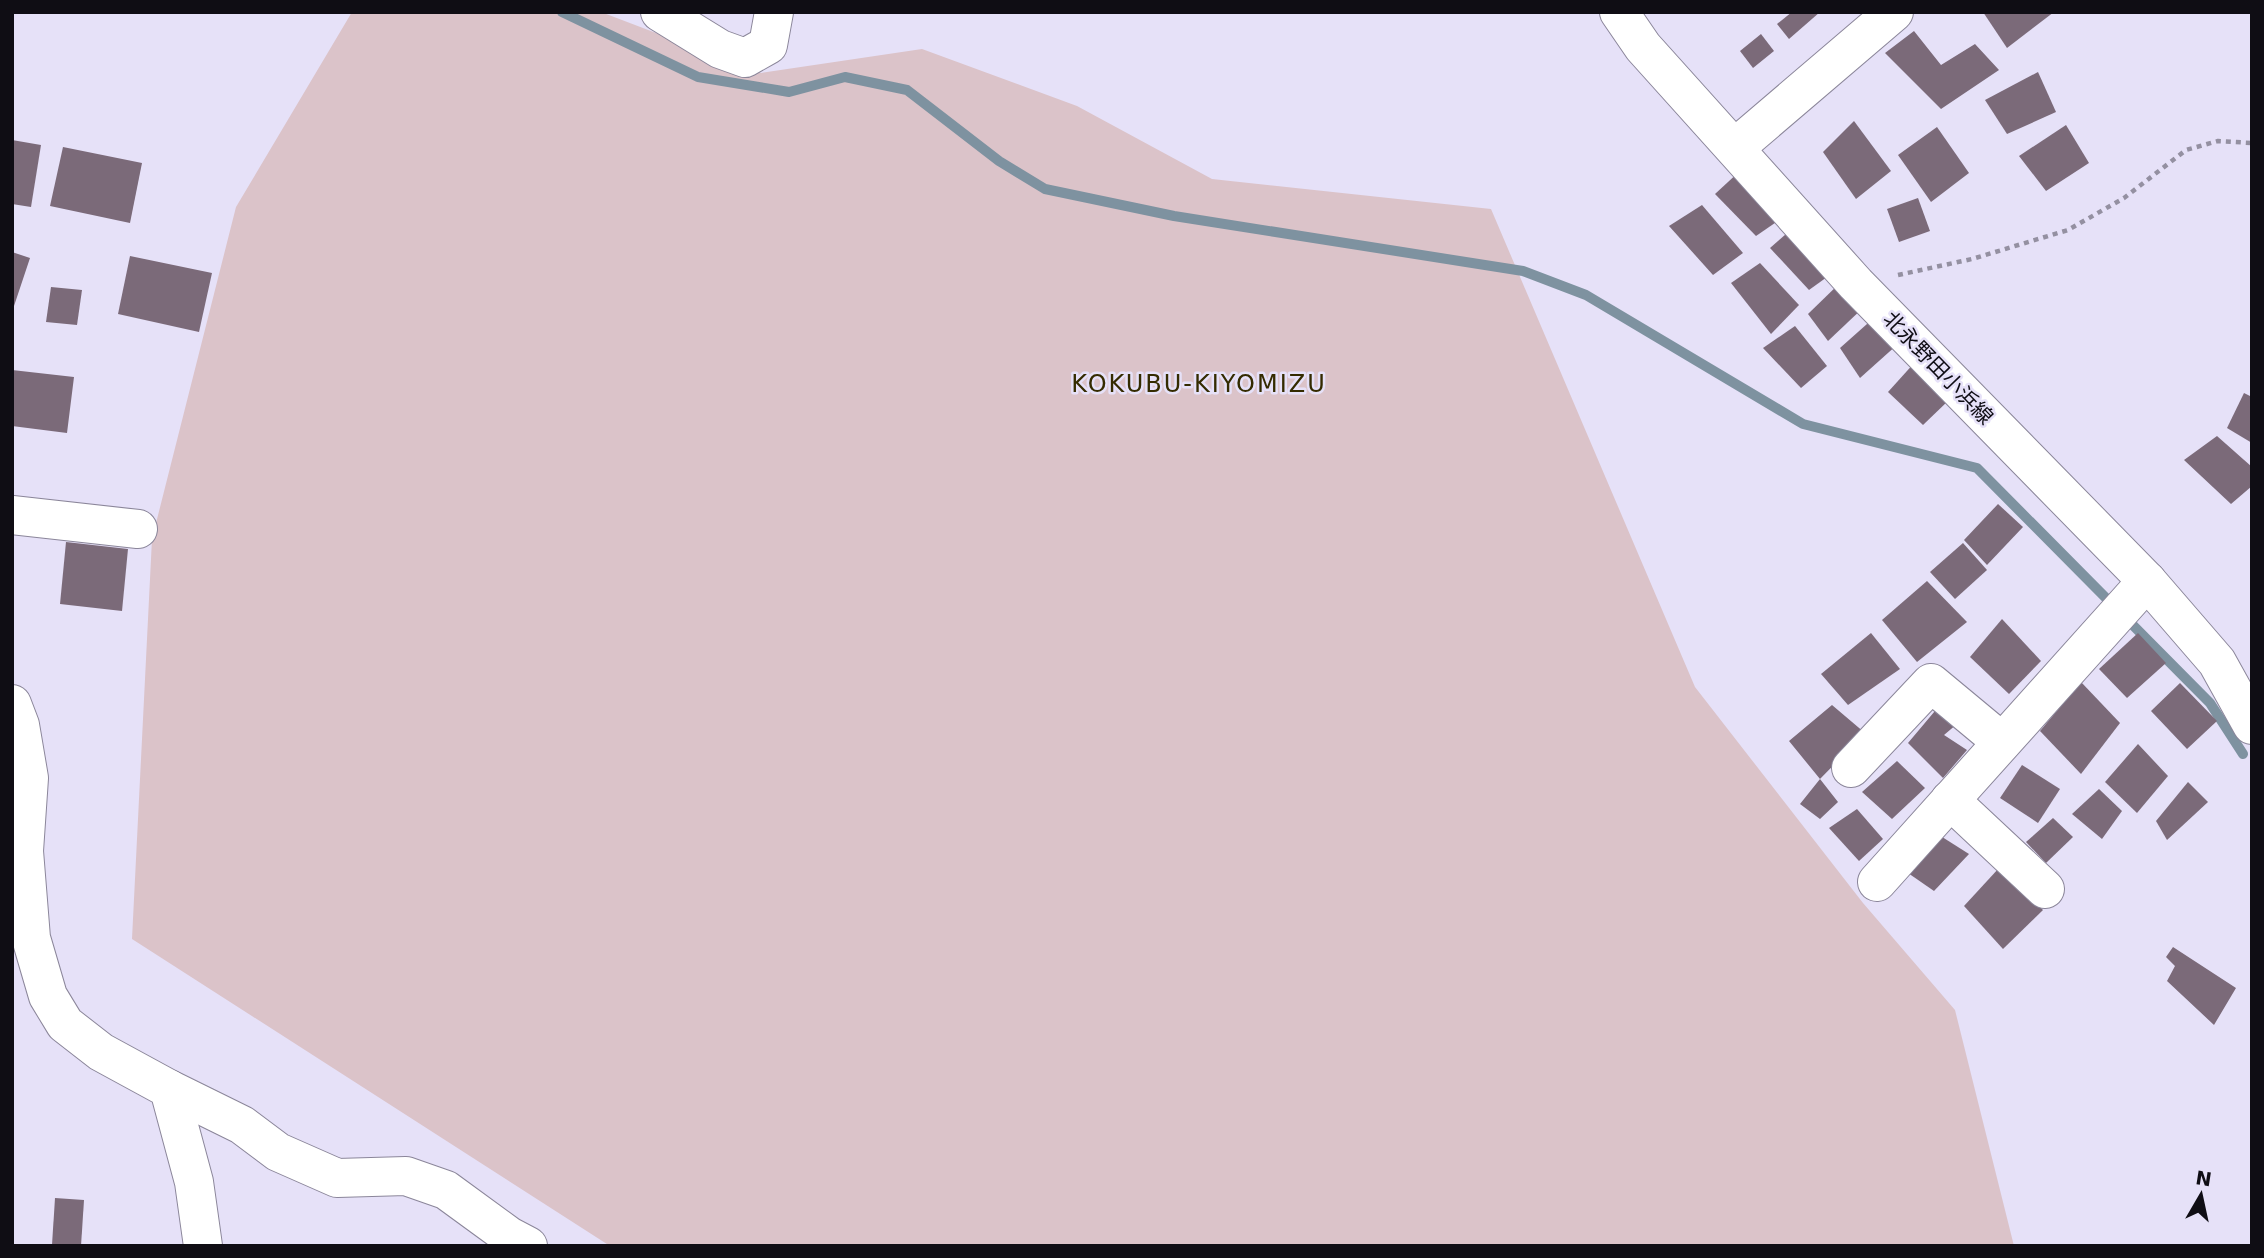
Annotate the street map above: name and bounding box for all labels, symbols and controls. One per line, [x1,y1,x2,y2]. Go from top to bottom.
street label: 北永野田小浜線 [1878,307,1998,429]
district label: KOKUBU-KIYOMIZU [1071,370,1327,398]
north arrow [2166,1160,2236,1230]
text: N [2194,1166,2213,1190]

